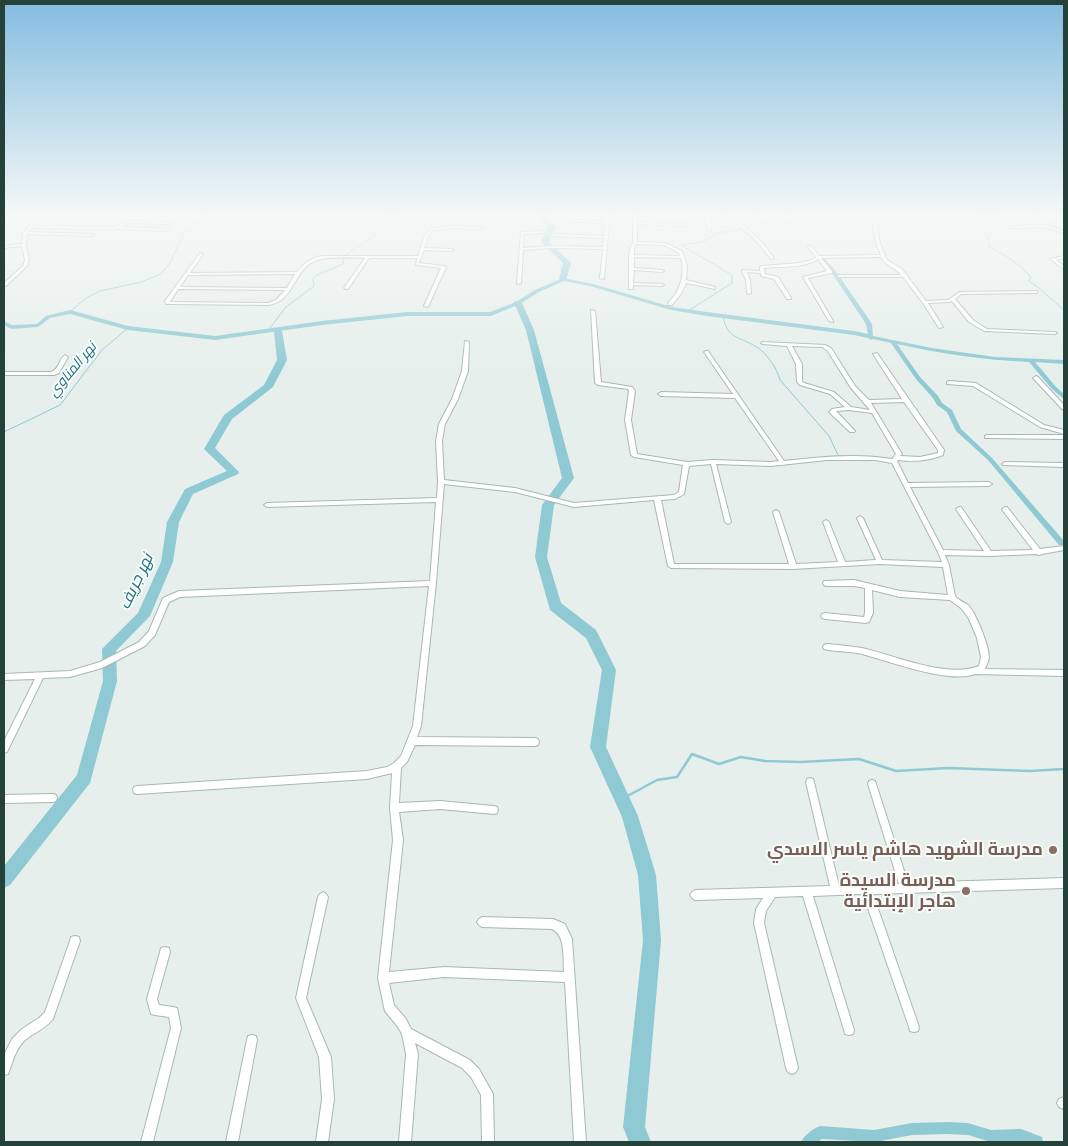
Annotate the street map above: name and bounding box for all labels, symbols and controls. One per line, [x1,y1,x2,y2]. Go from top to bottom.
water label: نهر المناوي [45,339,101,401]
water label: نهر جريف [116,551,158,613]
place label: مدرسة الشهيد هاشم ياسر الاسدي [767,839,1043,861]
marker: مدرسة الشهيد هاشم ياسر الاسدي [1047,844,1059,856]
place label: مدرسة السيدة هاجر الإبتدائية [840,870,956,912]
marker: مدرسة السيدة هاجر الإبتدائية [960,885,972,897]

